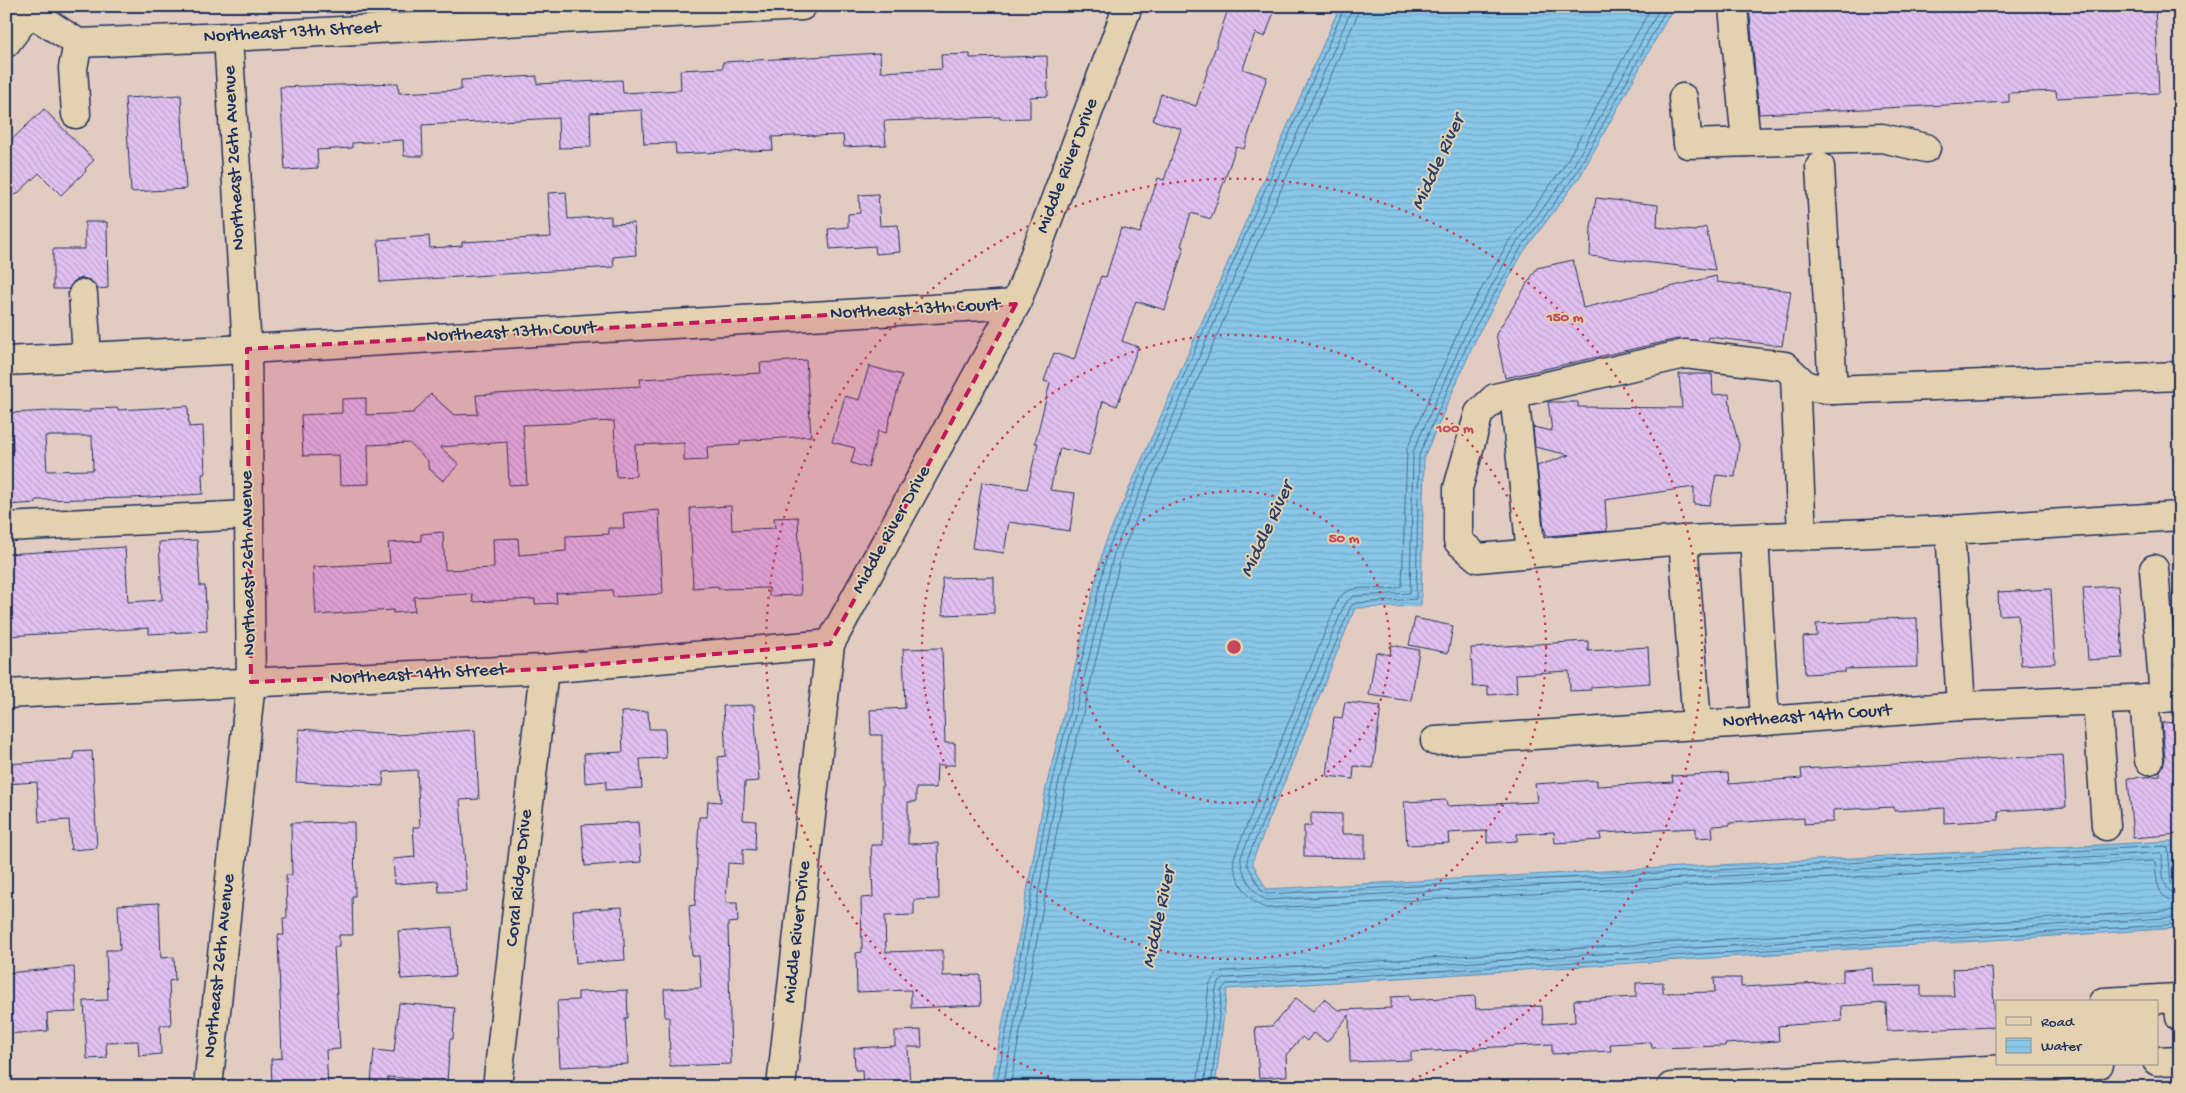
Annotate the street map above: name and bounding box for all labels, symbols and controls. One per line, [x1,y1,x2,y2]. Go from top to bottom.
street label: Northeast 13th Street [203,17,383,49]
street label: Northeast 26th Avenue [219,65,251,251]
street label: Middle River Drive [1032,95,1104,237]
water label: Middle River [1407,108,1473,214]
street label: Northeast 13th Court [829,294,1003,326]
text: 150 m [1546,309,1584,327]
street label: Northeast 13th Court [425,317,599,349]
text: 100 m [1435,420,1474,438]
street label: Middle River Drive [847,462,937,598]
street label: Northeast 26th Avenue [236,470,262,656]
water label: Middle River [1236,475,1302,581]
text: 50 m [1329,530,1360,548]
centre of rings [1225,638,1243,656]
street label: Northeast 14th Street [329,659,509,691]
street label: Northeast 14th Court [1722,699,1894,734]
street label: Coral Ridge Drive [501,808,539,948]
street label: Middle River Drive [779,860,817,1004]
water label: Middle River [1138,862,1183,970]
street label: Northeast 26th Avenue [199,873,241,1059]
legend [1996,1000,2158,1066]
text: Road [2041,1014,2075,1032]
text: Water [2041,1038,2083,1056]

